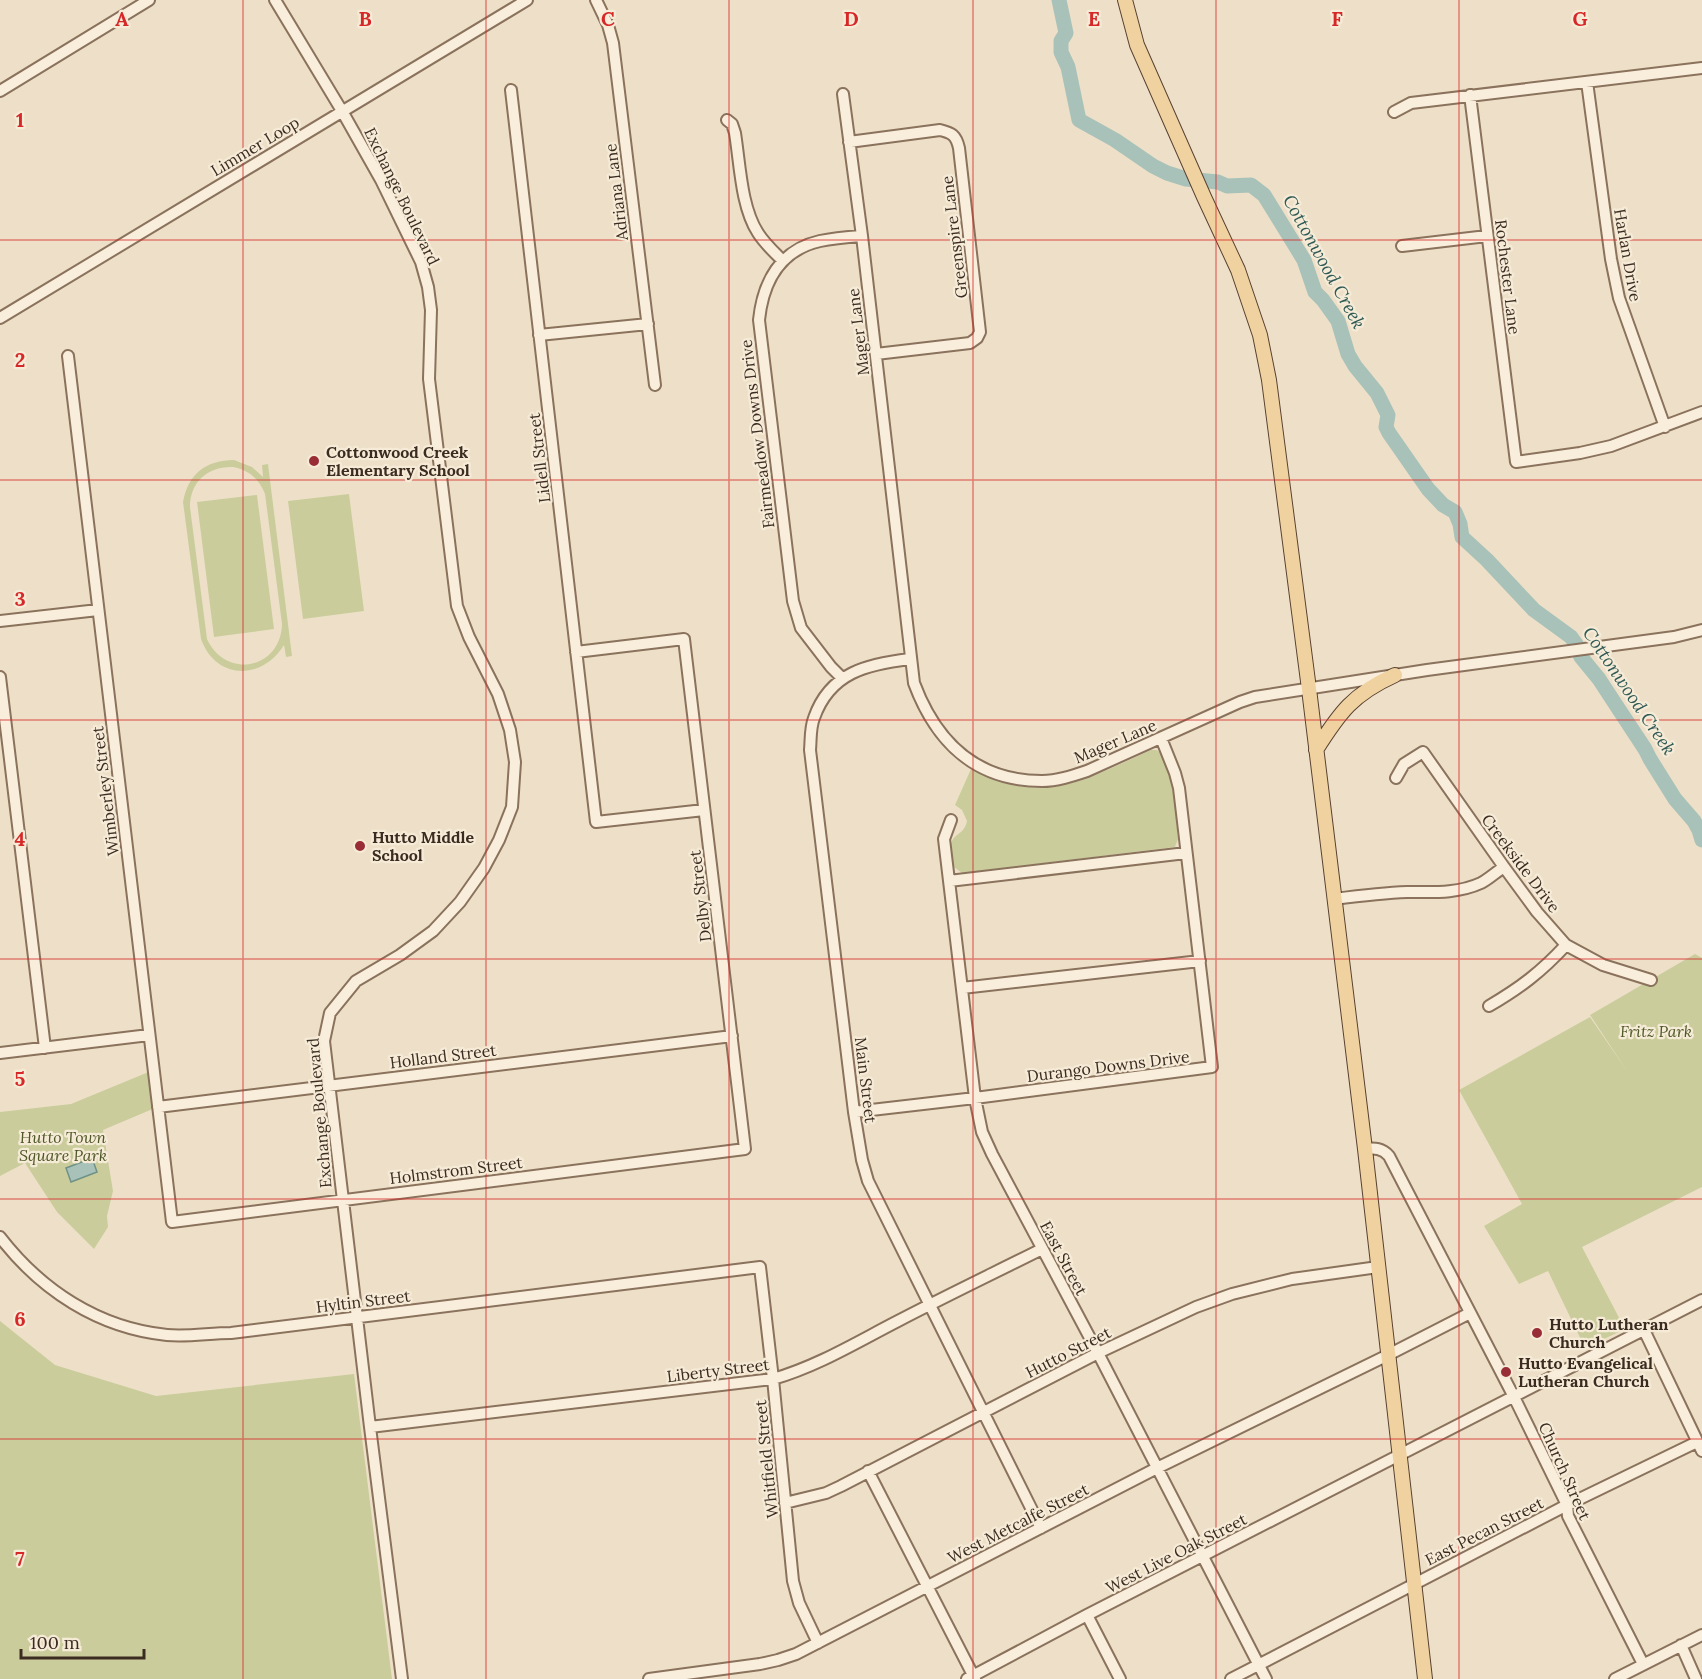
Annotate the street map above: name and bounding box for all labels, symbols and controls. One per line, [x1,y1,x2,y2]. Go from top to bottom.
text: A [115,6,129,31]
text: B [358,6,372,31]
text: C [601,6,615,31]
text: D [843,6,859,31]
text: E [1088,6,1100,31]
text: F [1331,6,1343,31]
text: G [1572,6,1588,31]
text: 1 [16,107,24,132]
street label: Limmer Loop [207,112,303,180]
street label: Exchange Boulevard [360,124,444,268]
street label: Adriana Lane [600,142,632,243]
street label: Greenspire Lane [937,174,971,299]
water label: Cottonwood Creek [1278,191,1371,333]
street label: Harlan Drive [1610,207,1646,303]
street label: Rochester Lane [1491,218,1525,336]
street label: Mager Lane [843,287,873,377]
street label: Fairmeadow Downs Drive [735,338,779,530]
text: 2 [15,347,25,372]
street label: Lidell Street [523,411,554,504]
place label: Cottonwood Creek Elementary School [326,442,470,480]
marker: Cottonwood Creek Elementary School [307,454,321,468]
text: 3 [14,586,26,611]
water label: Cottonwood Creek [1578,622,1681,759]
street label: Mager Lane [1071,715,1160,767]
street label: Wimberley Street [87,724,123,857]
street label: Creekside Drive [1477,810,1565,916]
text: 4 [15,826,26,851]
place label: Hutto Middle School [372,827,475,865]
marker: Hutto Middle School [353,839,367,853]
street label: Delby Street [684,848,716,943]
park label: Fritz Park [1620,1021,1692,1041]
street label: Main Street [851,1036,881,1125]
street label: Exchange Boulevard [302,1037,336,1189]
street label: Holland Street [389,1039,498,1072]
street label: Durango Downs Drive [1025,1046,1191,1086]
text: 5 [15,1066,26,1091]
park label: Hutto Town Square Park [19,1127,107,1165]
street label: Holmstrom Street [388,1152,524,1188]
street label: East Street [1036,1217,1092,1299]
street label: Hyltin Street [315,1285,412,1317]
text: 6 [14,1306,26,1331]
place label: Hutto Lutheran Church [1549,1314,1669,1352]
street label: Hutto Street [1022,1322,1115,1382]
marker: Hutto Lutheran Church [1530,1326,1544,1340]
place label: Hutto Evangelical Lutheran Church [1518,1353,1653,1391]
street label: Liberty Street [666,1354,771,1386]
marker: Hutto Evangelical Lutheran Church [1499,1365,1513,1379]
street label: Whitfield Street [750,1398,782,1519]
street label: Church Street [1535,1419,1596,1524]
street label: West Metcalfe Street [944,1478,1093,1567]
street label: East Pecan Street [1421,1492,1547,1569]
street label: West Live Oak Street [1102,1508,1251,1597]
text: 7 [15,1546,25,1571]
scale bar [21,1622,144,1660]
text: 100 m [30,1631,80,1654]

